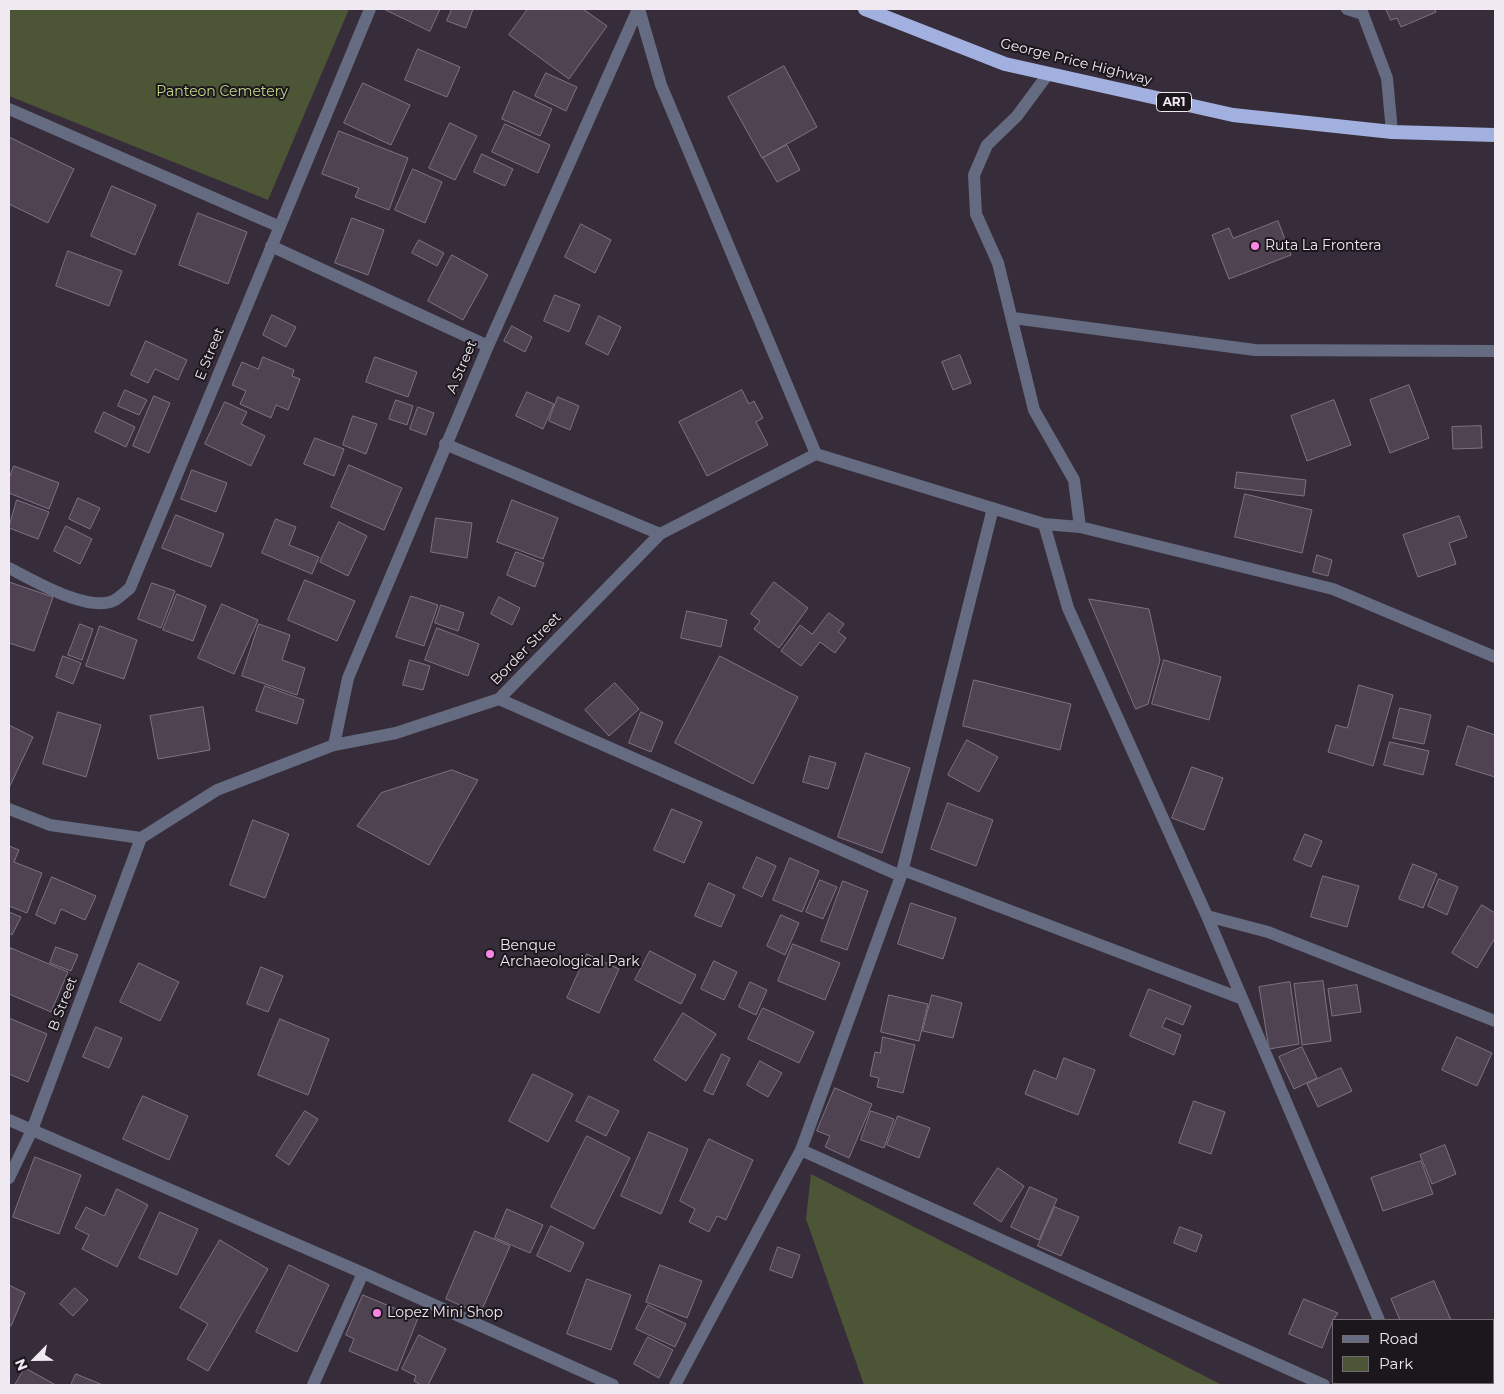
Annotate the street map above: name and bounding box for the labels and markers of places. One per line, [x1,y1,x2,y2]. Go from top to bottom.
place label: Ruta La Frontera [1265,238,1382,254]
marker: Ruta La Frontera [1249,240,1261,252]
place label: Benque Archaeological Park [500,938,640,970]
marker: Benque Archaeological Park [484,948,496,960]
place label: Lopez Mini Shop [387,1305,503,1321]
marker: Lopez Mini Shop [371,1307,383,1319]

